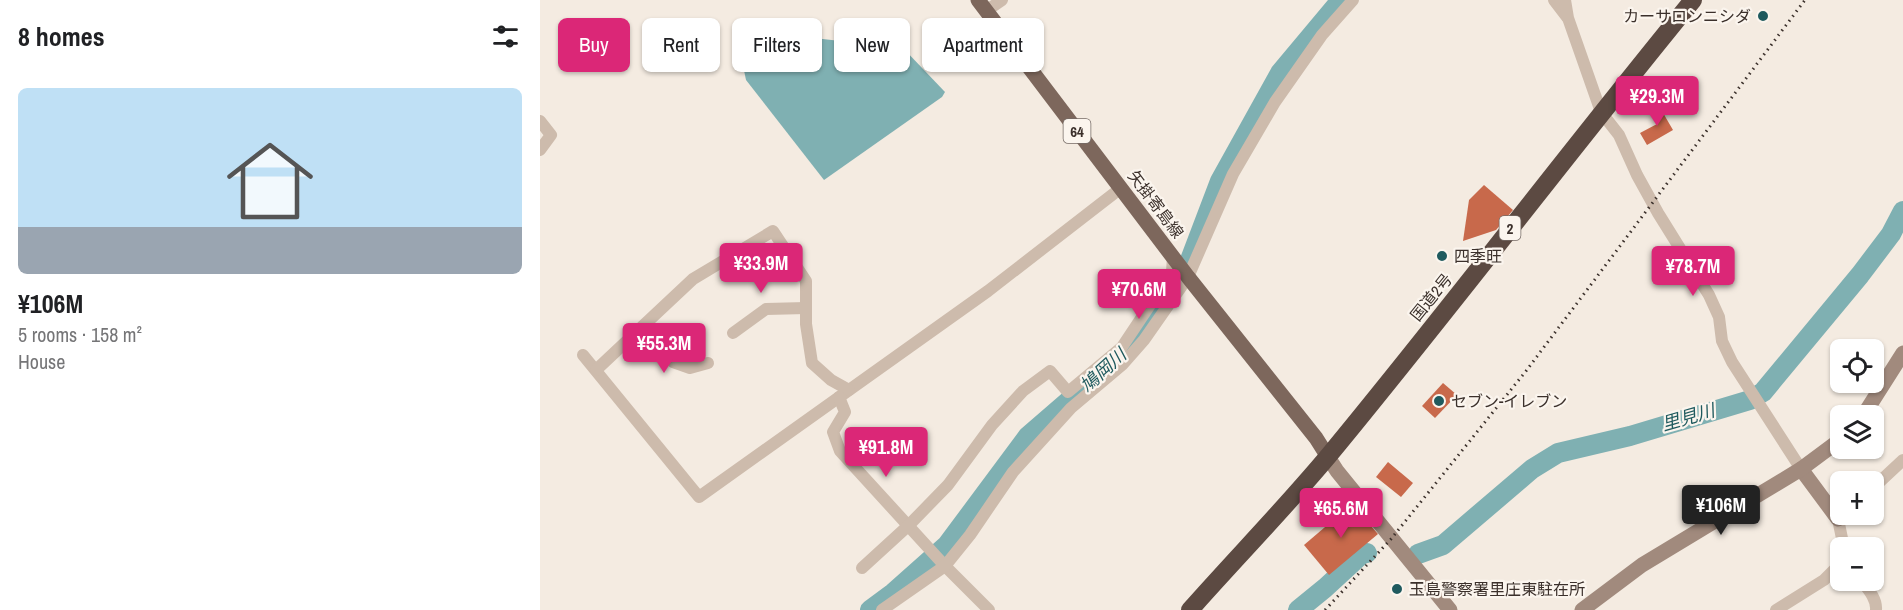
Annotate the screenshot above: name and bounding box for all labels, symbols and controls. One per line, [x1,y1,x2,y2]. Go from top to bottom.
place label: カーサロンニシダ [1623,5,1751,27]
marker: カーサロンニシダ [1756,9,1770,23]
chip: Buy [558,18,630,72]
chip: Rent [642,18,720,72]
chip: Filters [732,18,822,72]
chip: New [834,18,910,72]
chip: Apartment [922,18,1044,72]
text: 8 homes [18,19,105,54]
icon: filters [489,20,522,53]
pin: ¥29.3M [1608,76,1706,127]
text: ¥29.3M [1630,82,1684,109]
road number: 64 [1064,119,1090,143]
icon: home [216,127,324,235]
street label: 矢掛寄島線 [1123,165,1189,243]
road number: 2 [1500,216,1520,240]
pin: ¥33.9M [712,243,810,294]
place label: 四季旺 [1454,245,1502,267]
pin: ¥78.7M [1644,246,1742,297]
text: ¥33.9M [734,249,788,276]
marker: 四季旺 [1435,249,1449,263]
text: ¥78.7M [1666,252,1720,279]
pin: ¥70.6M [1090,269,1188,320]
street label: 国道2号 [1405,269,1457,325]
text: ¥70.6M [1112,275,1166,302]
text: ¥106M [18,286,83,321]
text: 5 rooms · 158 m² [18,321,142,348]
pin: ¥55.3M [615,323,713,374]
text: ¥55.3M [637,329,691,356]
map controls [1830,339,1884,591]
button: locate [1830,339,1884,393]
water label: 鳩岡川 [1075,341,1133,397]
text: House [18,348,65,375]
place label: セブン-イレブン [1451,390,1567,412]
marker: セブン-イレブン [1432,394,1446,408]
water label: 里見川 [1659,397,1719,436]
button: layers [1830,405,1884,459]
pin: ¥91.8M [837,427,935,478]
text: ¥91.8M [859,433,913,460]
button: + [1830,471,1884,525]
pin: ¥106M [1679,485,1763,536]
pin: ¥65.6M [1292,488,1390,539]
text: ¥106M [1696,491,1746,518]
text: ¥65.6M [1314,494,1368,521]
button: − [1830,537,1884,591]
place label: 玉島警察署里庄東駐在所 [1409,578,1585,600]
marker: 玉島警察署里庄東駐在所 [1390,582,1404,596]

